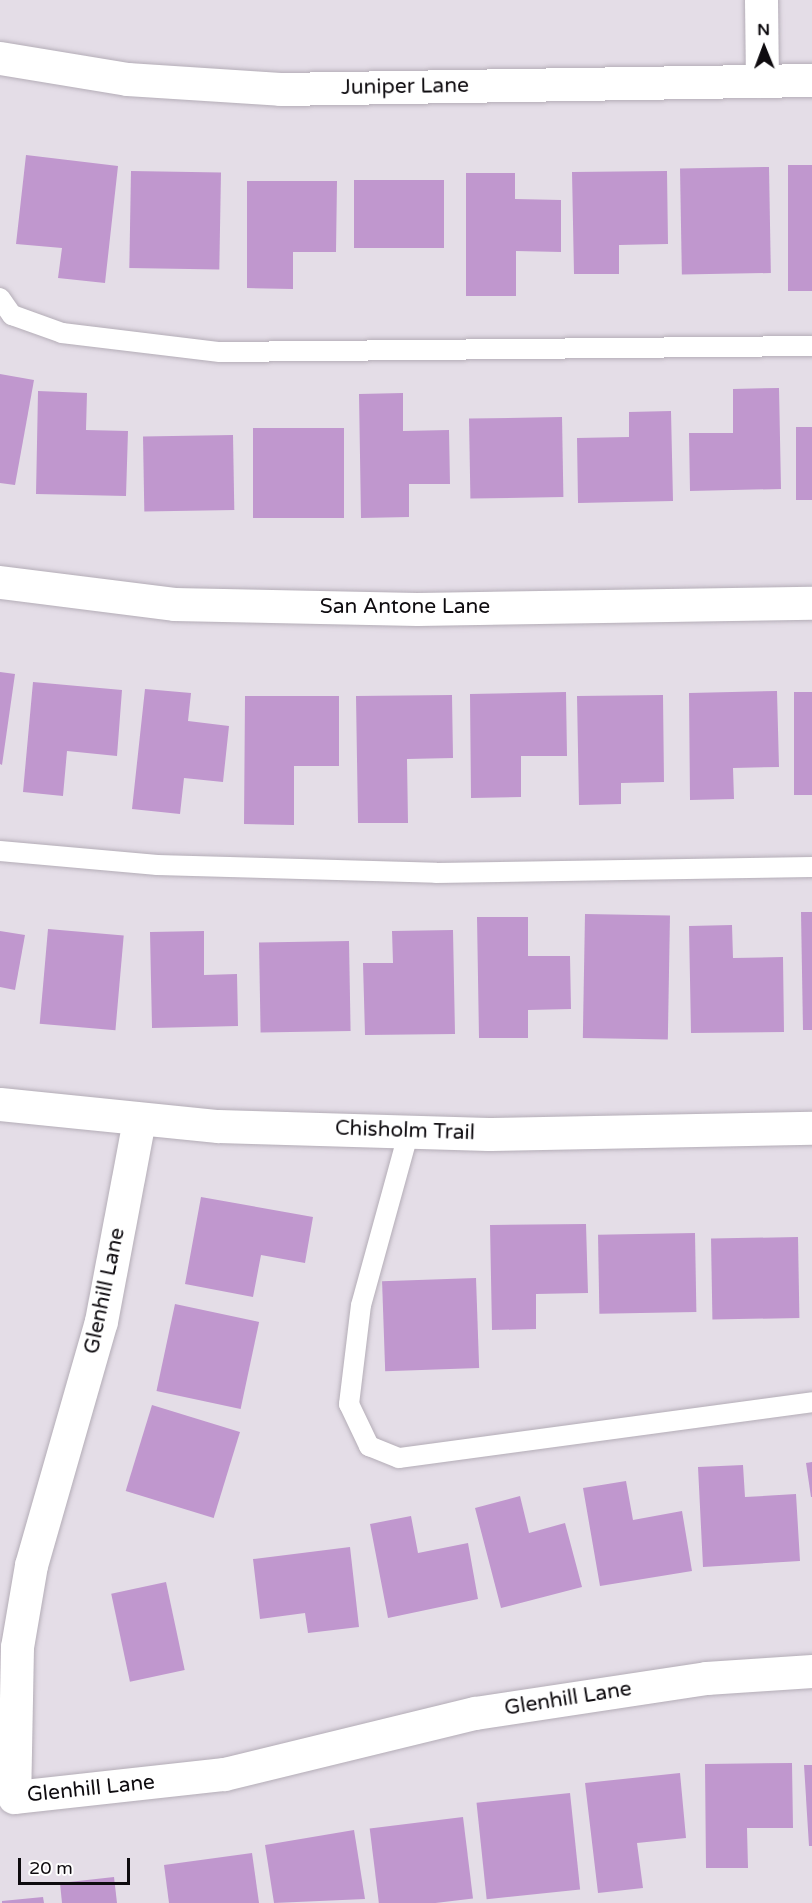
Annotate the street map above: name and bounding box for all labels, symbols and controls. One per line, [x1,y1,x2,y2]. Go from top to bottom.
north arrow [734,18,794,78]
text: N [757,20,770,40]
street label: Juniper Lane [341,73,469,101]
street label: San Antone Lane [320,594,490,620]
street label: Chisholm Trail [335,1116,475,1146]
street label: Glenhill Lane [79,1226,131,1356]
street label: Glenhill Lane [503,1677,633,1721]
street label: Glenhill Lane [26,1770,156,1808]
scale bar [21,1846,134,1884]
text: 20 m [29,1857,73,1879]

